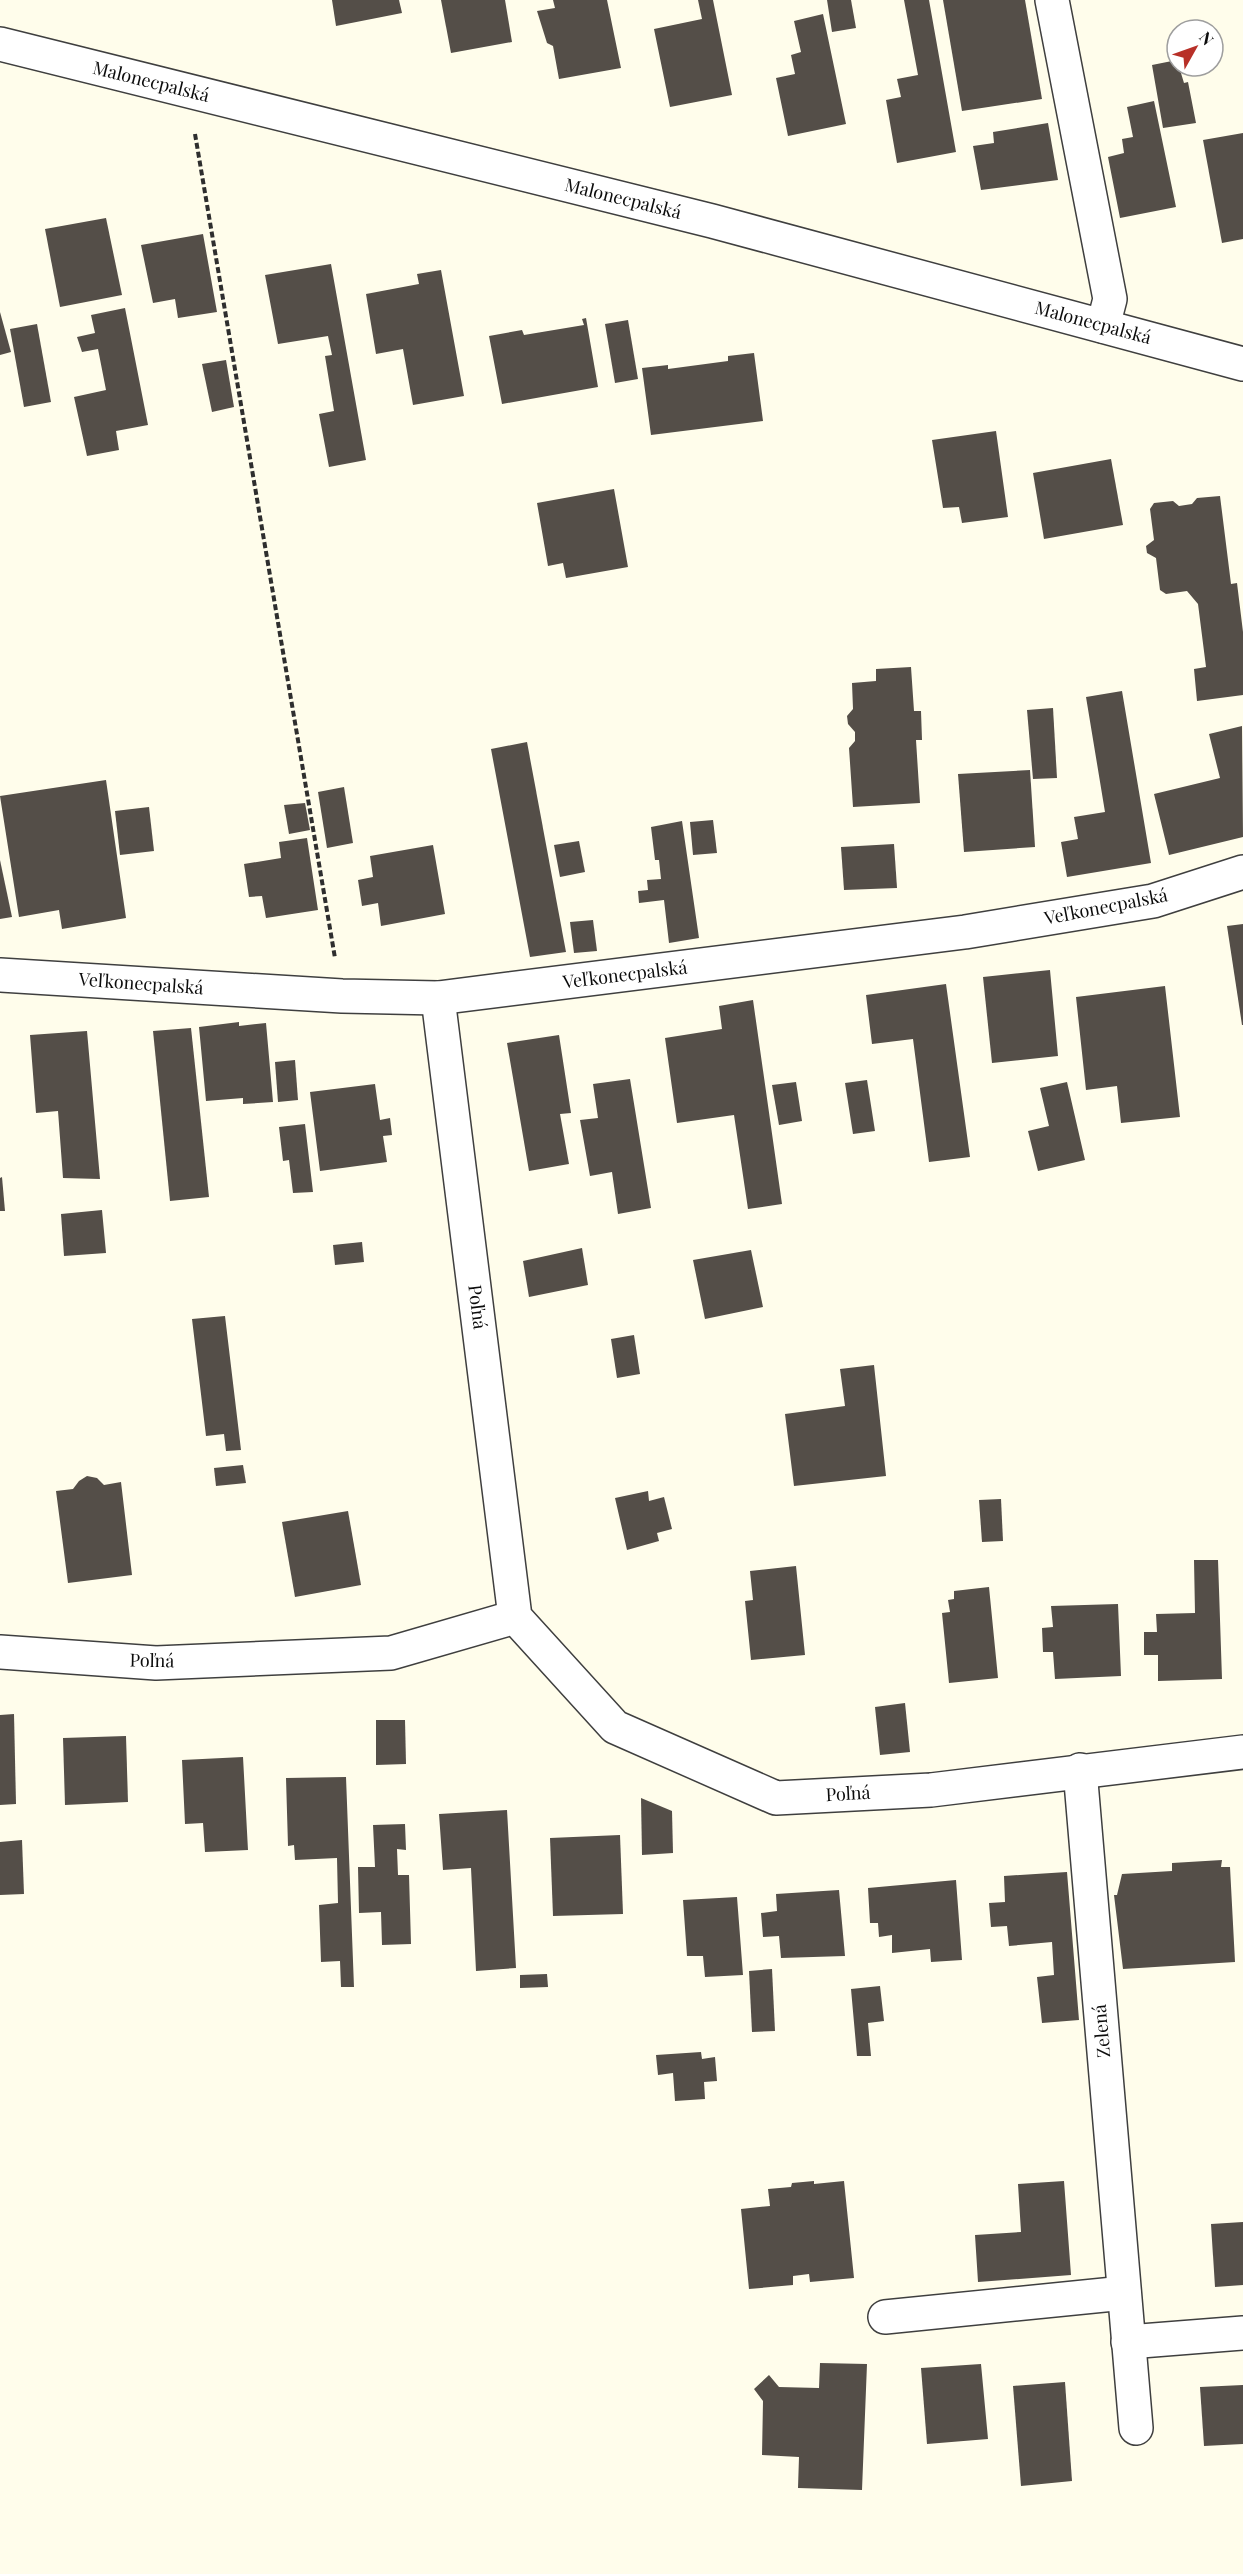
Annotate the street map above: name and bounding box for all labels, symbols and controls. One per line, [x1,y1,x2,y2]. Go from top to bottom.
north arrow [1165,18,1225,78]
text: N [1195,27,1219,50]
street label: Malonecpalská [90,55,212,107]
street label: Malonecpalská [562,172,684,224]
street label: Malonecpalská [1033,295,1154,349]
street label: Veľkonecpalská [1041,882,1170,930]
street label: Veľkonecpalská [560,954,688,994]
street label: Veľkonecpalská [77,967,204,999]
street label: Poľná [463,1283,493,1331]
street label: Poľná [129,1648,175,1672]
street label: Poľná [825,1780,871,1806]
street label: Zelená [1087,2003,1115,2059]

